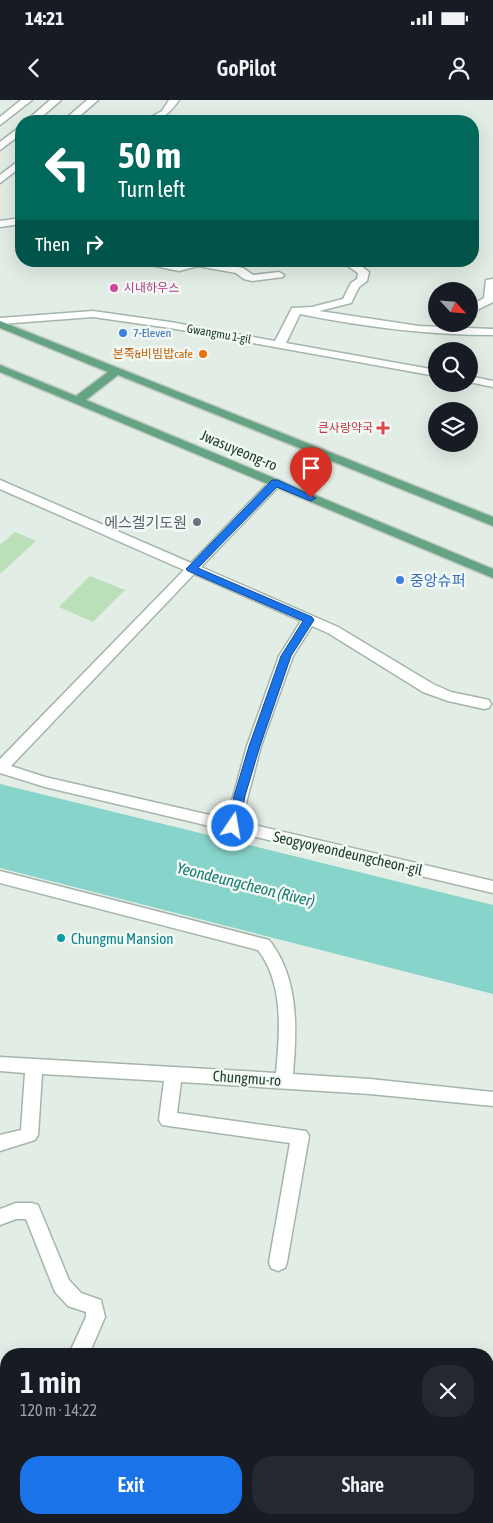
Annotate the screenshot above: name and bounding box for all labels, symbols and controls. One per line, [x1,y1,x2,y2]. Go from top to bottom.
text: 14:21 [25,7,64,29]
icon: back [20,54,48,82]
icon: person [445,54,473,82]
text: GoPilot [217,55,276,81]
icon: left [35,135,100,200]
text: 50 m [118,135,181,175]
text: Turn left [118,176,185,202]
icon: right [80,230,108,258]
text: Then [35,233,70,255]
place label: 시내하우스 [124,281,179,295]
marker: 시내하우스 [108,282,120,294]
north arrow [428,282,478,332]
map controls [428,282,478,452]
street label: Gwangmu 1-gil [186,321,253,347]
place label: 7-Eleven [133,326,171,340]
marker: 7-Eleven [117,327,129,339]
button: search [428,342,478,392]
place label: 본죽&비빔밥cafe [113,347,193,361]
marker: 본죽&비빔밥cafe [197,348,209,360]
button: layers [428,402,478,452]
place label: 큰사랑약국 [318,421,373,435]
marker: 큰사랑약국 [377,422,389,434]
street label: Jwasuyeong-ro [198,426,280,474]
pin [290,447,332,498]
icon: arrive [297,454,325,482]
place label: 에스겔기도원 [104,514,187,531]
marker: 에스겔기도원 [191,516,203,528]
place label: 중앙슈퍼 [410,572,465,589]
marker: 중앙슈퍼 [394,574,406,586]
position arrow [206,799,258,851]
street label: Seogyoyeondeungcheon-gil [272,828,424,878]
water label: Yeondeungcheon (River) [175,858,317,911]
place label: Chungmu Mansion [71,930,173,947]
marker: Chungmu Mansion [55,932,67,944]
street label: Chungmu-ro [212,1067,282,1089]
text: 1 min [20,1365,81,1399]
button: close [422,1365,474,1417]
text: 120 m · 14:22 [20,1401,97,1419]
button: Exit [20,1456,242,1514]
button: Share [252,1456,474,1514]

